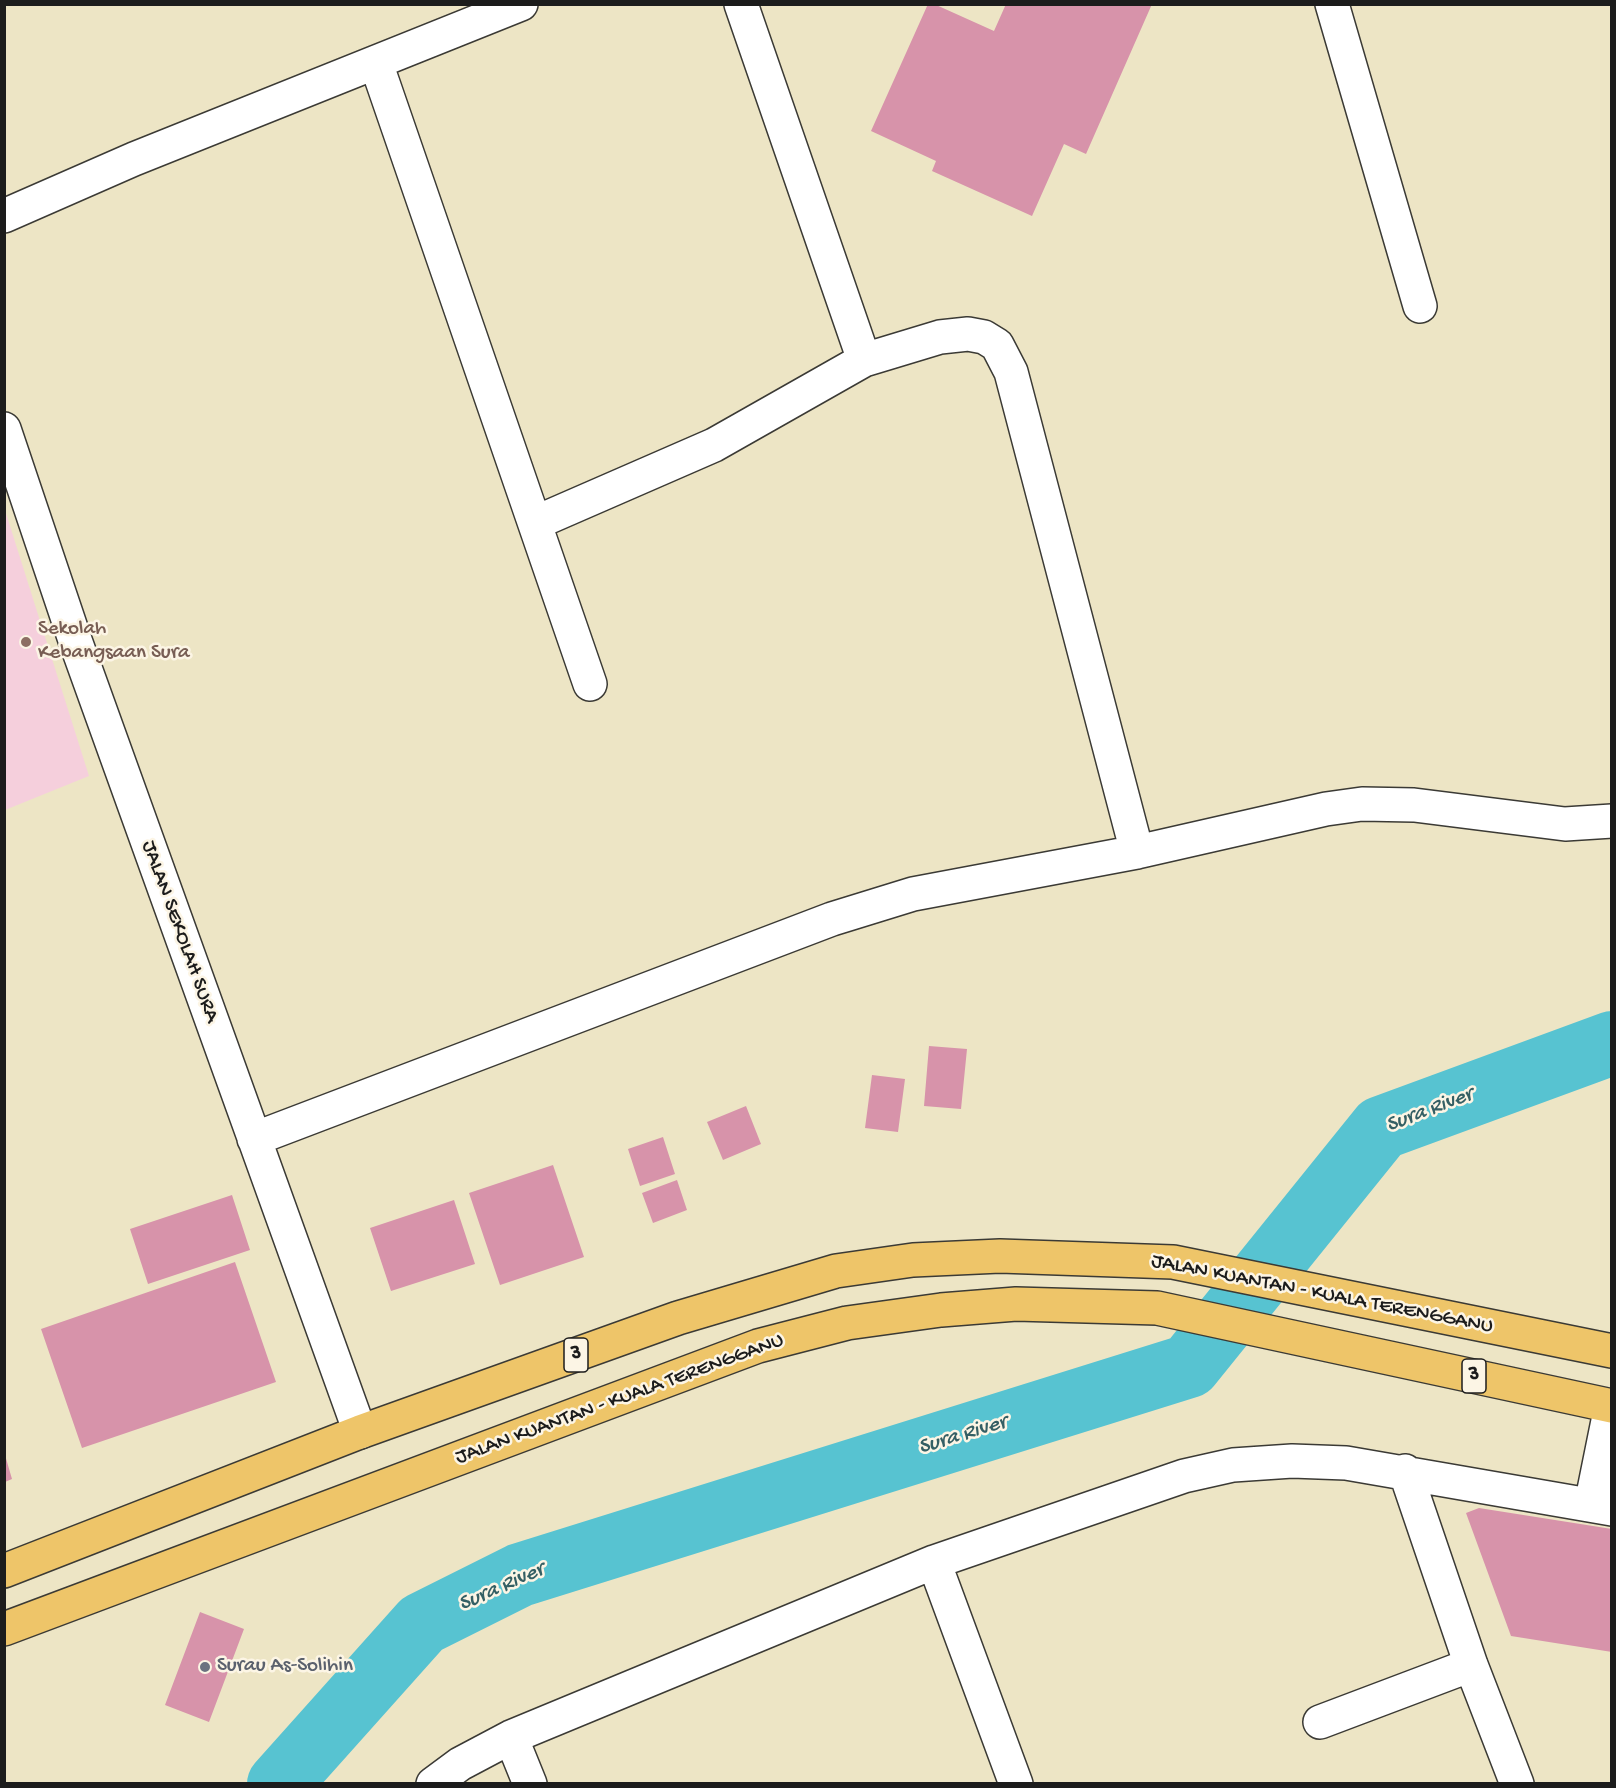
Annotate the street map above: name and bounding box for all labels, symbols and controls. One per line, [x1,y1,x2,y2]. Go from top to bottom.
place label: Sekolah Kebangsaan Sura [38,617,190,667]
marker: Sekolah Kebangsaan Sura [19,635,33,649]
street label: JALAN SEKOLAH SURA [134,838,224,1026]
water label: Sura River [1383,1082,1477,1140]
street label: JALAN KUANTAN - KUALA TERENGGANU [1149,1249,1495,1341]
street label: JALAN KUANTAN - KUALA TERENGGANU [452,1329,788,1471]
road number: 3 [564,1338,588,1372]
road number: 3 [1462,1359,1486,1393]
water label: Sura River [916,1410,1010,1462]
water label: Sura River [455,1557,549,1619]
place label: Surau As-Solihin [217,1654,353,1680]
marker: Surau As-Solihin [198,1660,212,1674]

